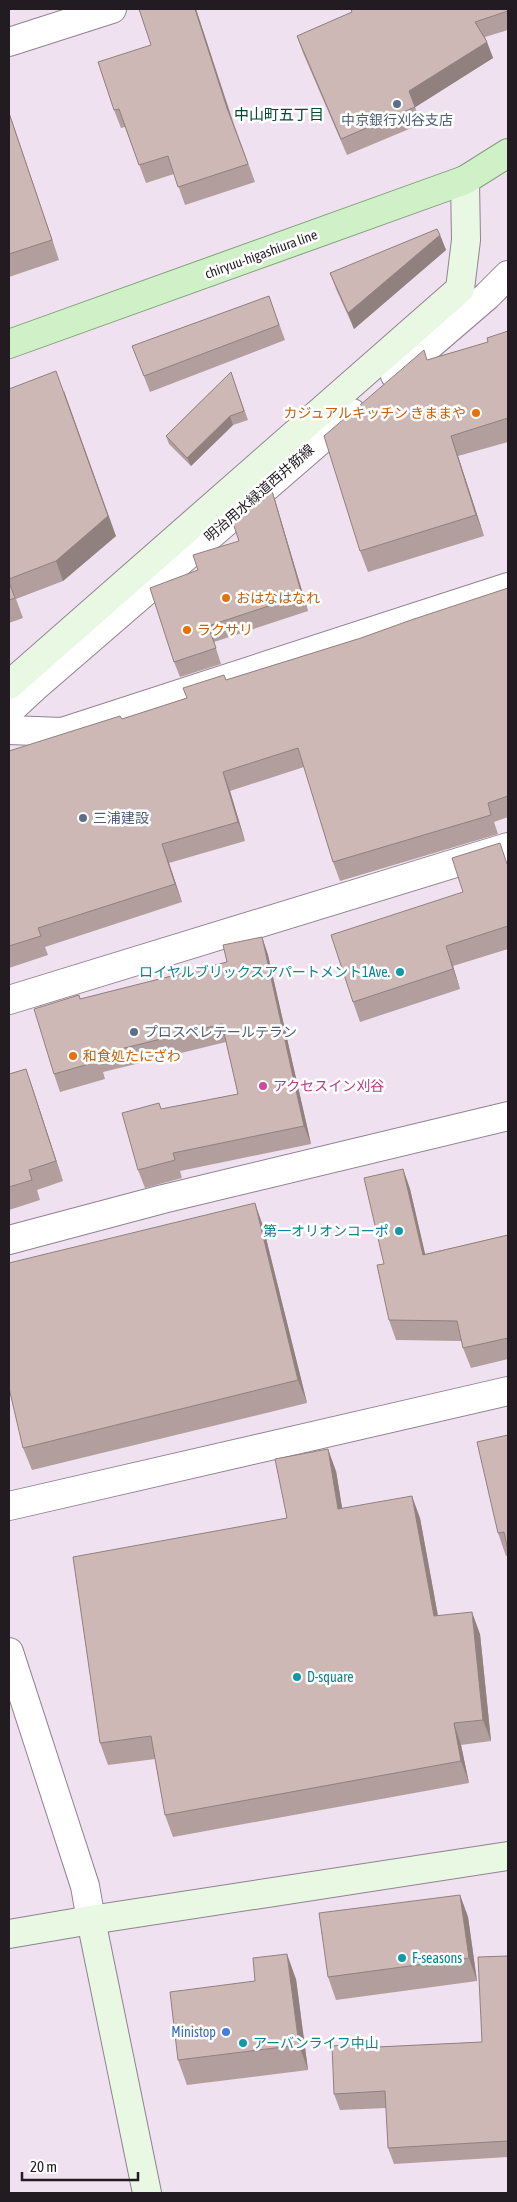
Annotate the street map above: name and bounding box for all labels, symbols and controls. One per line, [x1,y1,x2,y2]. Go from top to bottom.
marker: 中京銀行刈谷支店 [391,98,403,110]
district label: 中山町五丁目 [234,106,324,123]
place label: 中京銀行刈谷支店 [341,112,453,128]
street label: chiryuu-higashiura line [203,226,319,282]
place label: カジュアルキッチン きままや [283,405,466,421]
marker: カジュアルキッチン きままや [470,407,482,419]
street label: 明治用水緑道西井筋線 [201,441,317,545]
place label: おはなはなれ [236,590,320,606]
marker: おはなはなれ [220,592,232,604]
place label: ラクサリ [197,622,253,638]
marker: ラクサリ [181,624,193,636]
place label: 三浦建設 [93,810,149,826]
marker: 三浦建設 [77,812,89,824]
place label: ロイヤルブリックスアパートメント1Ave. [139,964,390,980]
marker: ロイヤルブリックスアパートメント1Ave. [394,966,406,978]
place label: プロスペレテールテラン [144,1024,297,1040]
marker: プロスペレテールテラン [128,1026,140,1038]
place label: 和食処たにざわ [83,1048,181,1064]
marker: 和食処たにざわ [67,1050,79,1062]
place label: アクセスイン刈谷 [273,1078,384,1094]
marker: アクセスイン刈谷 [257,1080,269,1092]
place label: 第一オリオンコーポ [263,1223,389,1239]
marker: 第一オリオンコーポ [393,1225,405,1237]
place label: D-square [307,1669,354,1685]
marker: D-square [291,1671,303,1683]
place label: F-seasons [412,1950,462,1966]
marker: F-seasons [396,1952,408,1964]
place label: Ministop [171,2024,216,2040]
marker: Ministop [220,2026,232,2038]
place label: アーバンライフ中山 [253,2035,379,2051]
marker: アーバンライフ中山 [237,2037,249,2049]
scale bar [22,2150,139,2182]
text: 20 m [30,2158,57,2175]

